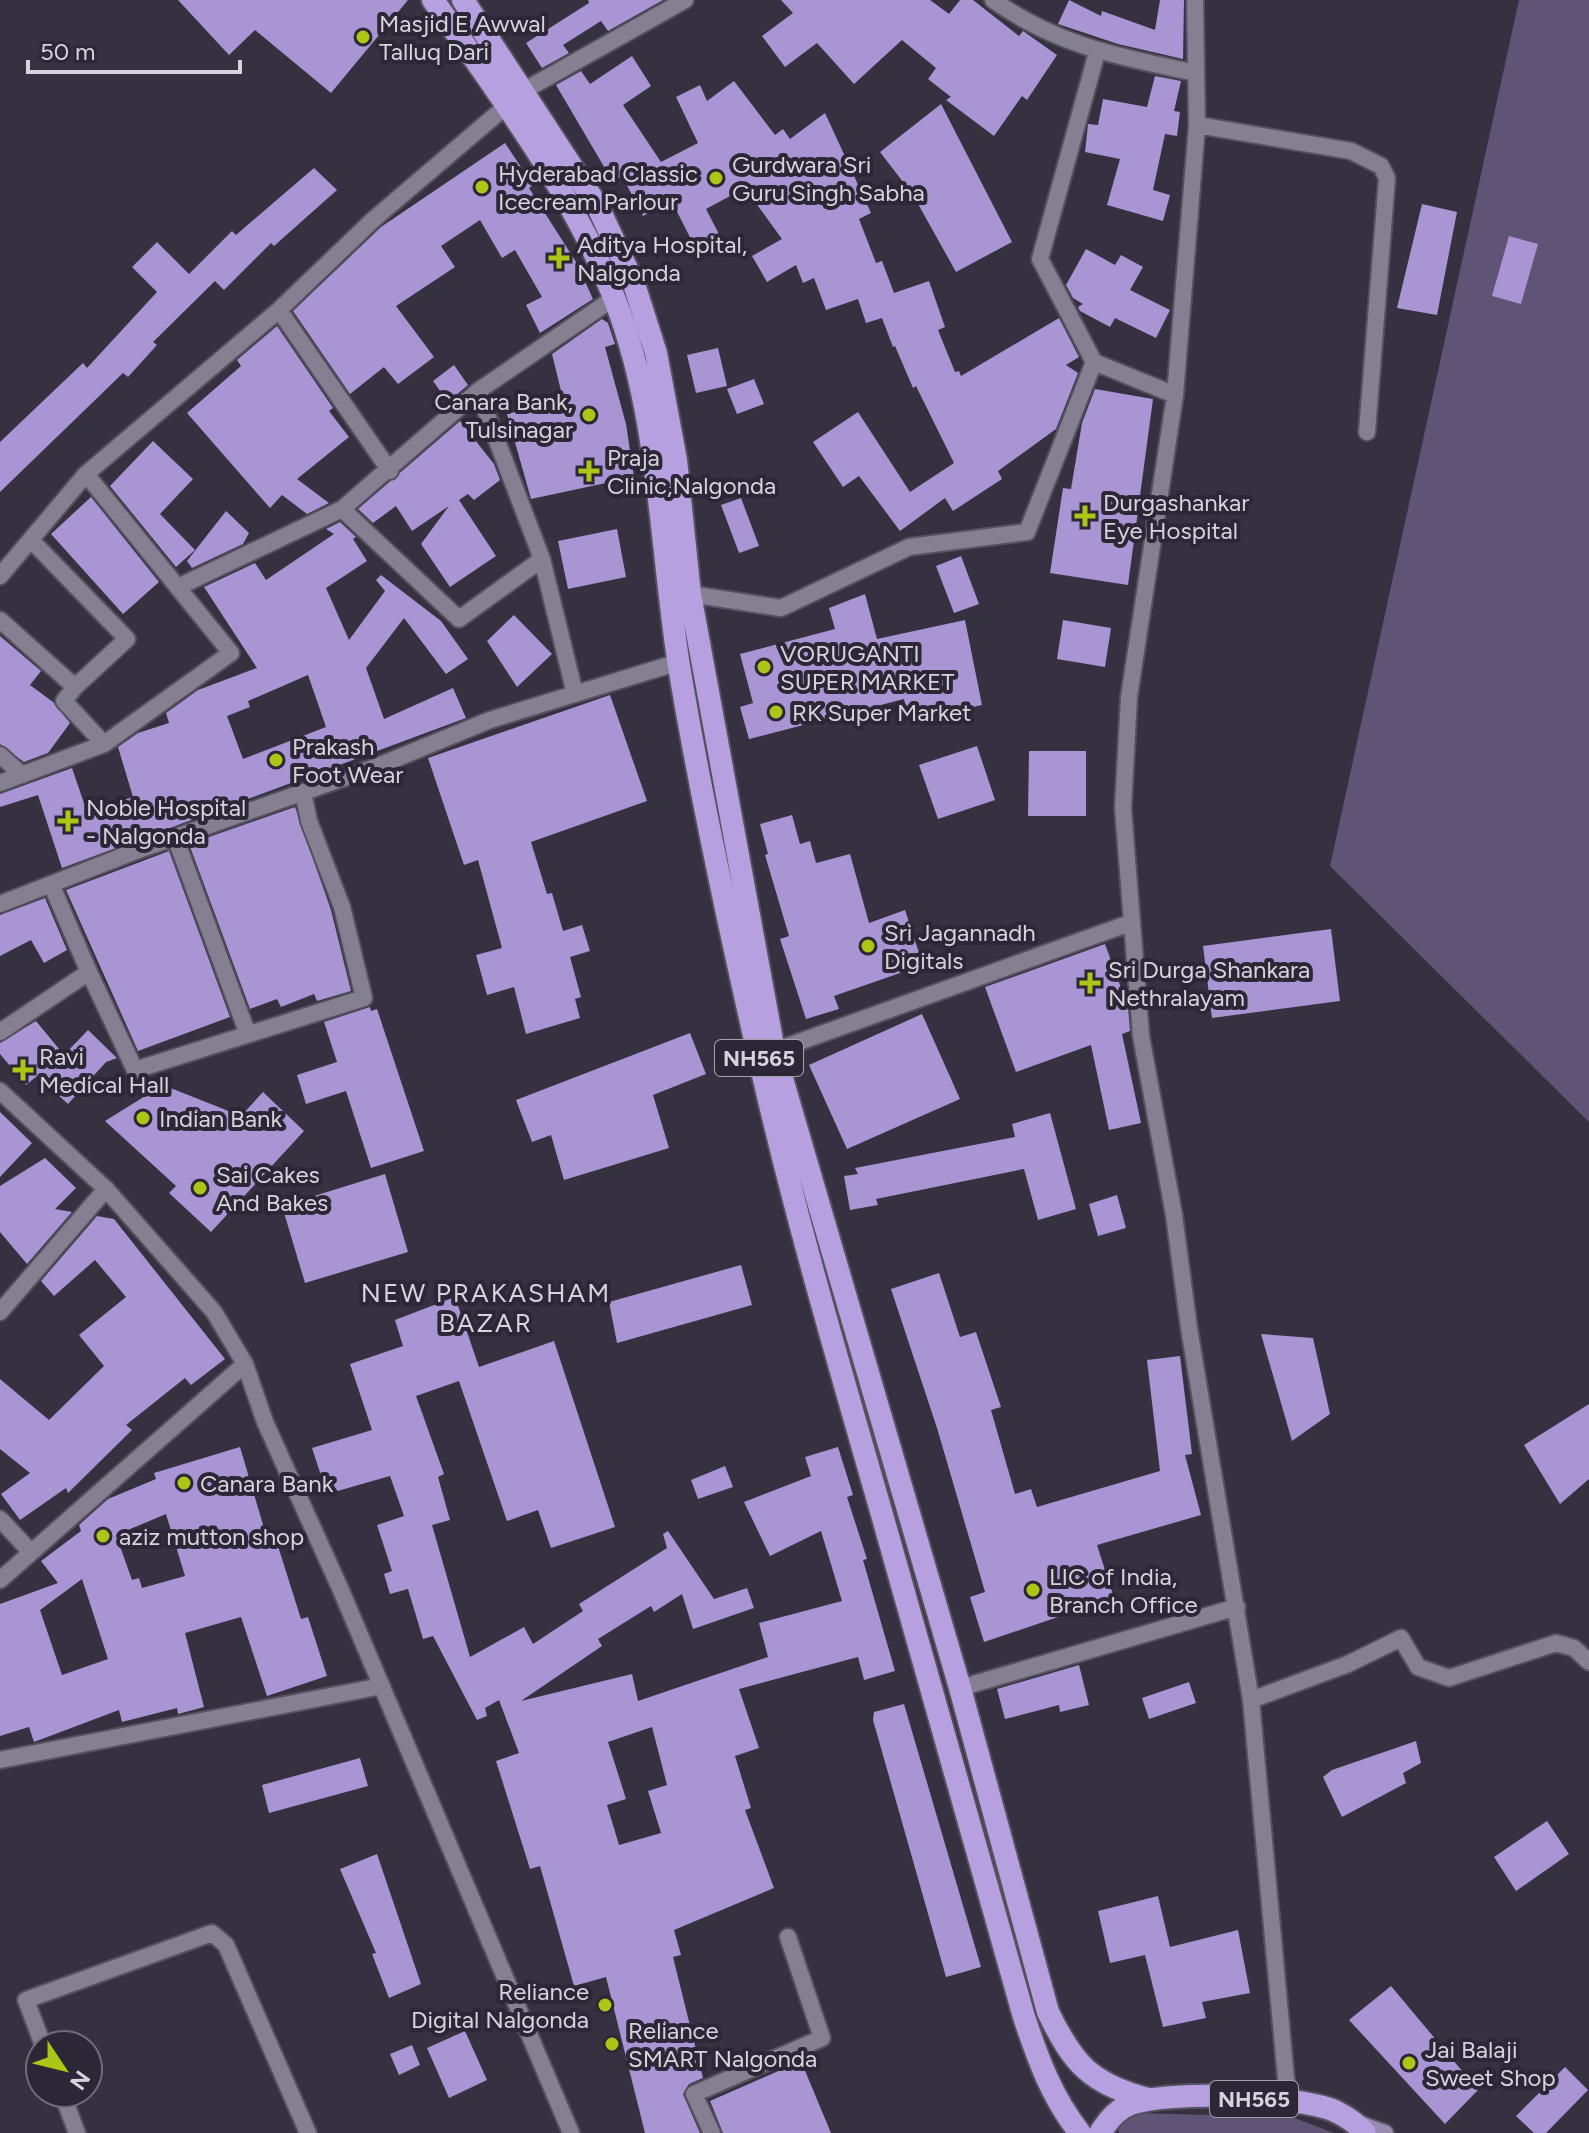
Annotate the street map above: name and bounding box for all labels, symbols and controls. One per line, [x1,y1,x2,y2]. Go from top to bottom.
place label: Masjid E Awwal Talluq Dari [379,9,546,66]
scale bar [28,24,240,74]
marker: Masjid E Awwal Talluq Dari [354,28,372,46]
text: 50 m [40,37,96,66]
place label: Gurdwara Sri Guru Singh Sabha [732,150,925,207]
place label: Hyderabad Classic Icecream Parlour [498,159,698,216]
marker: Gurdwara Sri Guru Singh Sabha [707,169,725,187]
marker: Hyderabad Classic Icecream Parlour [473,178,491,196]
place label: Aditya Hospital, Nalgonda [577,230,747,287]
marker: Aditya Hospital, Nalgonda [548,247,570,269]
place label: Canara Bank, Tulsinagar [434,387,573,444]
marker: Canara Bank, Tulsinagar [580,406,598,424]
place label: Praja Clinic,Nalgonda [607,443,776,500]
marker: Praja Clinic,Nalgonda [578,460,600,482]
place label: Durgashankar Eye Hospital [1103,488,1249,545]
marker: Durgashankar Eye Hospital [1074,505,1096,527]
place label: VORUGANTI SUPER MARKET [780,639,954,696]
marker: VORUGANTI SUPER MARKET [755,658,773,676]
place label: RK Super Market [792,698,971,727]
marker: RK Super Market [767,703,785,721]
place label: Prakash Foot Wear [292,732,403,789]
marker: Prakash Foot Wear [267,751,285,769]
place label: Noble Hospital - Nalgonda [86,793,246,850]
marker: Noble Hospital - Nalgonda [57,810,79,832]
place label: Sri Jagannadh Digitals [884,918,1036,975]
marker: Sri Jagannadh Digitals [859,937,877,955]
place label: Sri Durga Shankara Nethralayam [1108,955,1310,1012]
marker: Sri Durga Shankara Nethralayam [1079,972,1101,994]
road number: NH565 [715,1040,803,1076]
place label: Ravi Medical Hall [39,1042,169,1099]
marker: Ravi Medical Hall [14,1061,32,1079]
place label: Indian Bank [159,1104,282,1133]
marker: Indian Bank [134,1109,152,1127]
place label: Sai Cakes And Bakes [216,1160,328,1217]
marker: Sai Cakes And Bakes [191,1179,209,1197]
district label: NEW PRAKASHAM BAZAR [361,1277,611,1339]
place label: Canara Bank [200,1469,334,1498]
marker: Canara Bank [175,1474,193,1492]
place label: aziz mutton shop [119,1522,304,1551]
marker: aziz mutton shop [94,1527,112,1545]
place label: LIC of India, Branch Office [1049,1562,1198,1619]
marker: LIC of India, Branch Office [1024,1581,1042,1599]
place label: Reliance Digital Nalgonda [411,1977,589,2034]
marker: Reliance Digital Nalgonda [596,1996,614,2014]
place label: Reliance SMART Nalgonda [628,2016,817,2073]
north arrow [24,2029,104,2109]
marker: Reliance SMART Nalgonda [603,2035,621,2053]
place label: Jai Balaji Sweet Shop [1425,2035,1556,2092]
marker: Jai Balaji Sweet Shop [1400,2054,1418,2072]
text: N [64,2065,96,2095]
road number: NH565 [1210,2081,1298,2117]

